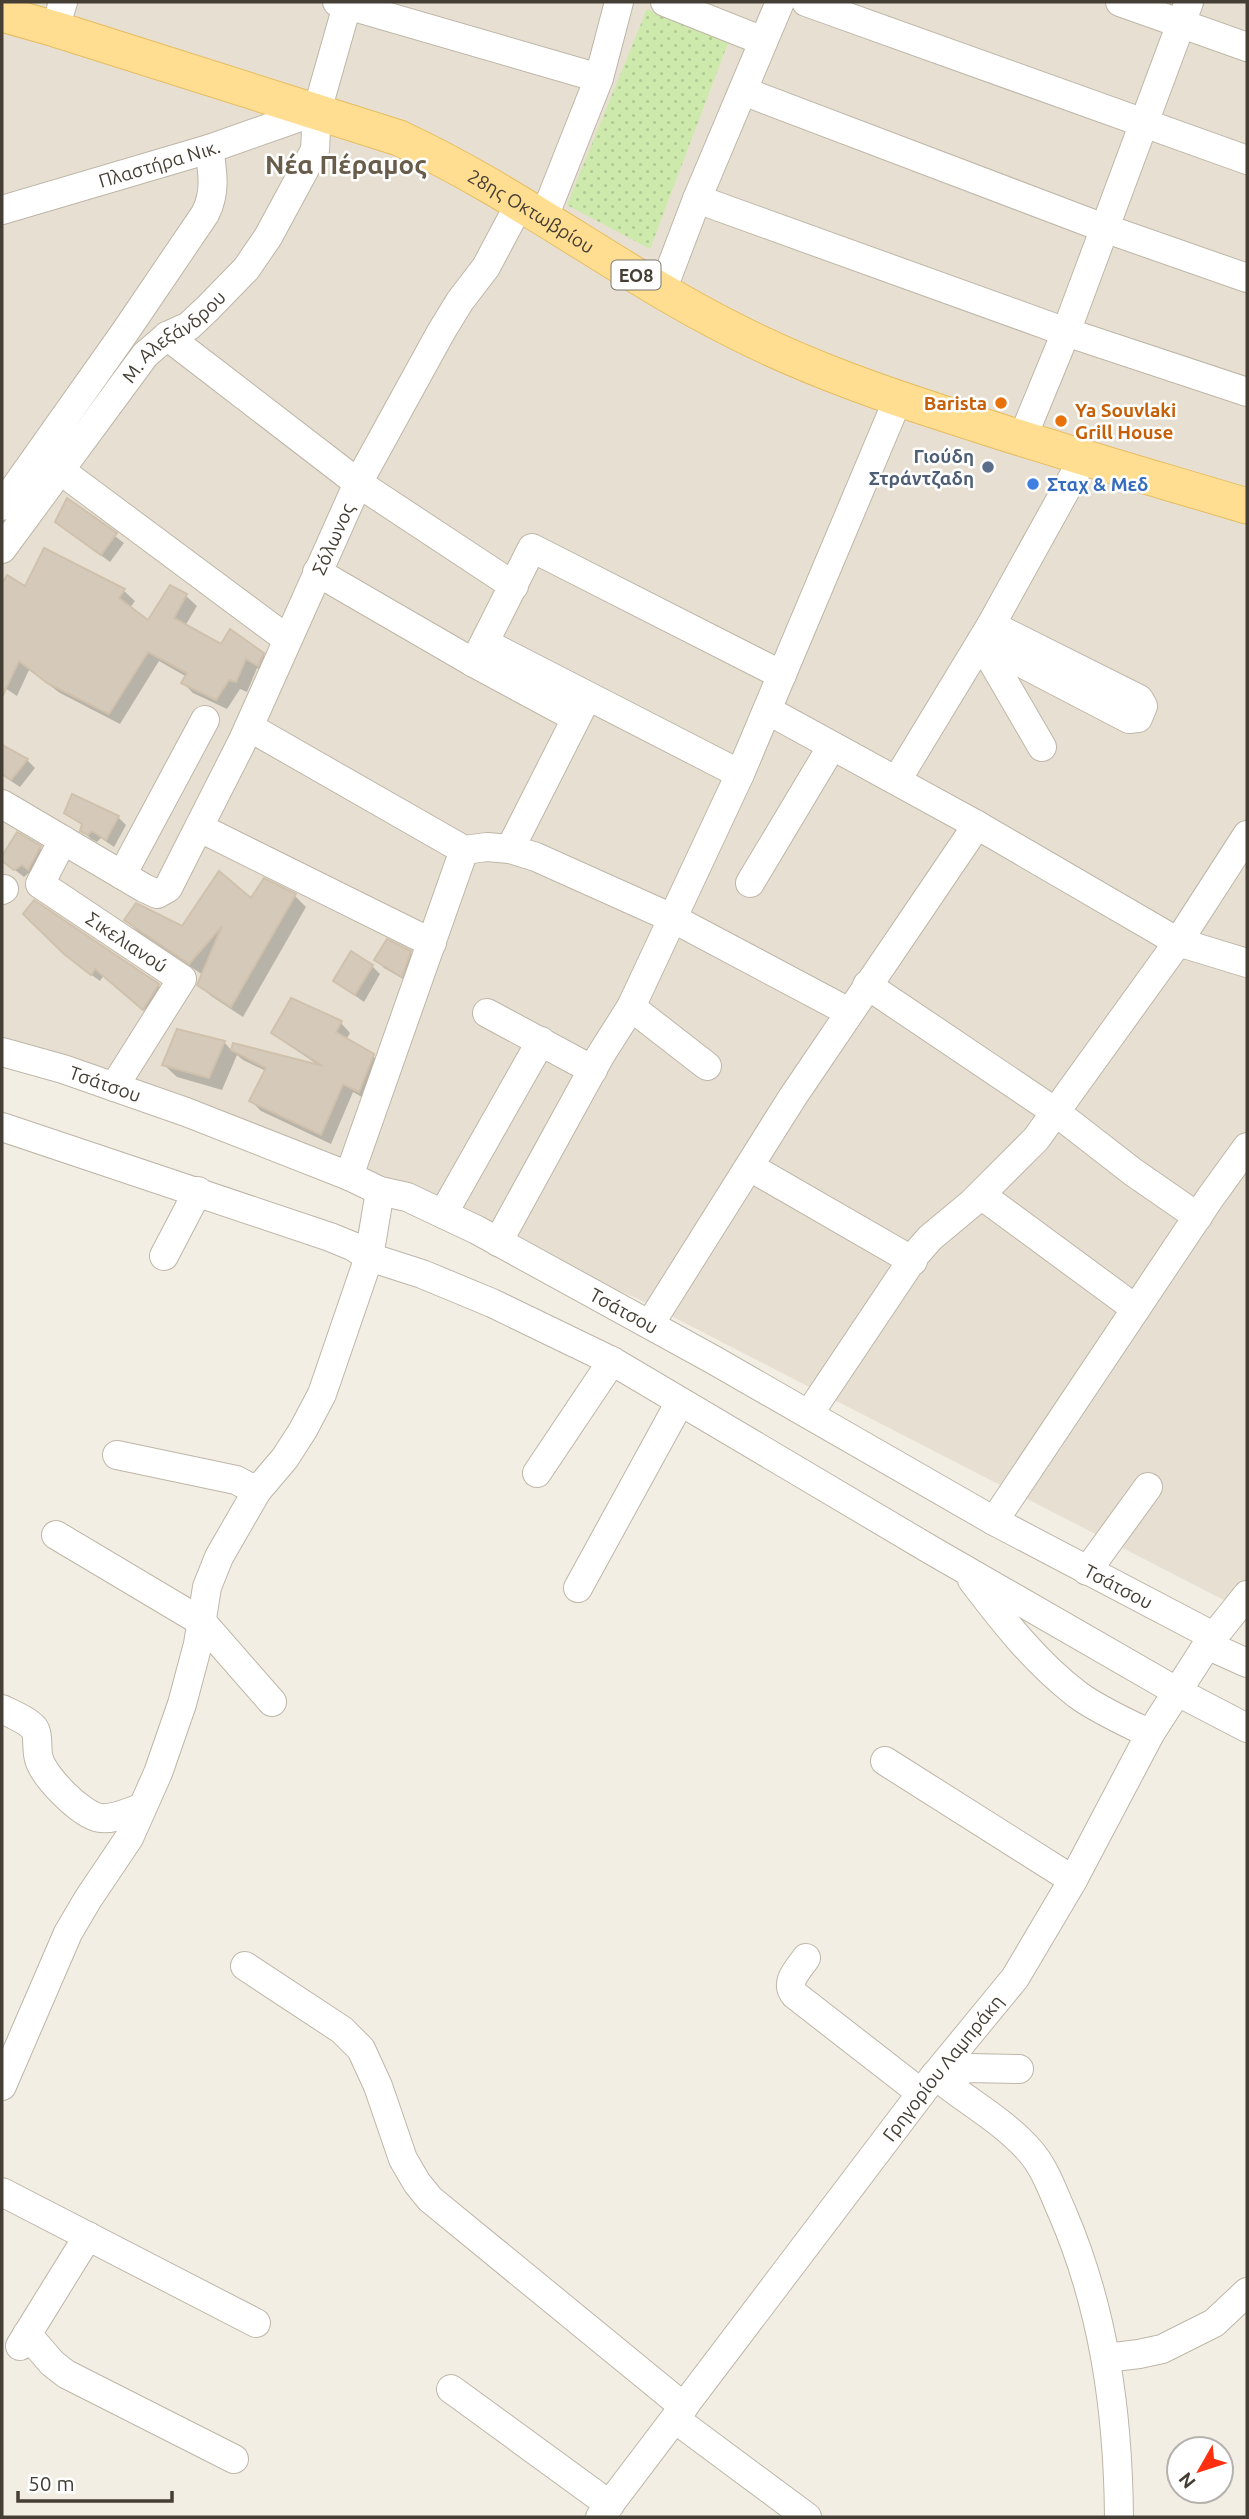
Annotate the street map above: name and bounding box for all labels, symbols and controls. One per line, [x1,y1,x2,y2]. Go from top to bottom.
street label: Πλαστήρα Νικ. [96,135,223,192]
district label: Νέα Πέραμος [265,150,427,179]
street label: 28ης Οκτωβρίου [464,165,598,258]
road number: ΕΟ8 [612,260,660,290]
street label: Μ. Αλεξάνδρου [117,286,230,387]
place label: Barista [924,392,987,414]
marker: Barista [993,395,1009,411]
place label: Ya Souvlaki Grill House [1075,399,1176,443]
marker: Ya Souvlaki Grill House [1053,413,1069,429]
place label: Γιούδη Στράντζαδη [869,445,974,489]
marker: Γιούδη Στράντζαδη [980,459,996,475]
place label: Σταχ & Μεδ [1047,473,1148,495]
marker: Σταχ & Μεδ [1025,476,1041,492]
street label: Σόλωνος [307,500,359,578]
street label: Σικελιανού [82,907,171,977]
street label: Τσάτσου [66,1061,144,1106]
street label: Τσάτσου [586,1283,662,1338]
street label: Τσάτσου [1080,1559,1156,1613]
street label: Γρηγορίου Λαμπράκη [878,1990,1008,2145]
north arrow [1165,2435,1235,2505]
scale bar [18,2460,172,2504]
text: N [1174,2468,1200,2493]
text: 50 m [28,2471,75,2495]

